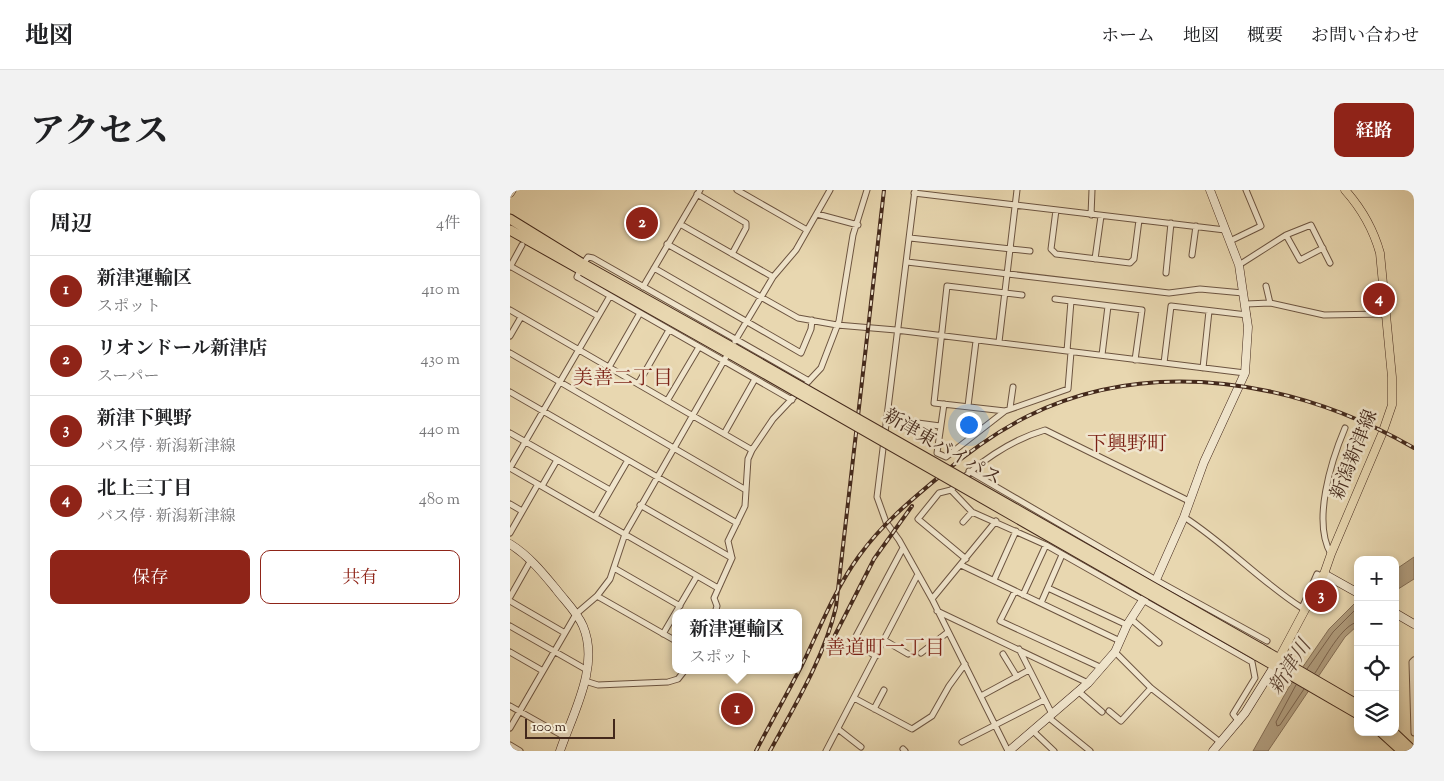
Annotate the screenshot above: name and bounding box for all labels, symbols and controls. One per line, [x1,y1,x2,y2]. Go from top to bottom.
text: 地図 [25,20,73,54]
text: ホーム [1101,24,1155,50]
text: 地図 [1183,24,1219,50]
text: 概要 [1247,24,1283,50]
text: お問い合わせ [1311,24,1419,50]
button: 経路 [1334,103,1414,157]
text: アクセス [30,108,169,159]
pin: 2 [626,204,658,242]
text: 周辺 [50,210,92,240]
text: 4件 [436,213,460,236]
text: 新津運輸区 [97,266,192,293]
text: 1 [63,279,69,302]
text: 410 m [422,279,460,302]
pin: 4 [1363,280,1395,318]
text: スポット [97,296,161,319]
text: リオンドール新津店 [97,336,267,363]
text: 2 [62,349,70,372]
text: 430 m [421,349,460,372]
district label: 美善二丁目 [573,365,673,394]
text: スーパー [97,366,159,389]
street label: 新津東バイパス [878,403,1006,493]
text: 新津下興野 [97,406,192,433]
street label: 新潟新津線 [1325,406,1385,504]
your location [956,412,982,438]
text: 3 [63,419,69,442]
text: 440 m [419,419,460,442]
district label: 下興野町 [1087,431,1167,460]
text: バス停 · 新潟新津線 [97,436,236,459]
text: 北上三丁目 [97,476,192,503]
text: 4 [62,489,70,512]
text: 480 m [419,489,460,512]
text: バス停 · 新潟新津線 [97,506,236,529]
button: 保存 [50,550,250,604]
button: 共有 [260,550,460,604]
map controls [1354,556,1399,736]
button: + [1354,556,1399,601]
pin: 3 [1305,577,1337,615]
button: − [1354,601,1399,646]
popup [672,609,802,674]
text: 新津運輸区 [689,617,785,644]
water label: 新津川 [1263,633,1321,701]
district label: 善道町一丁目 [825,635,945,664]
button: locate [1354,646,1399,691]
text: スポット [689,647,754,670]
pin: 1 [721,690,753,728]
button: layers [1354,691,1399,736]
scale bar [525,716,615,739]
text: 100 m [532,718,566,738]

